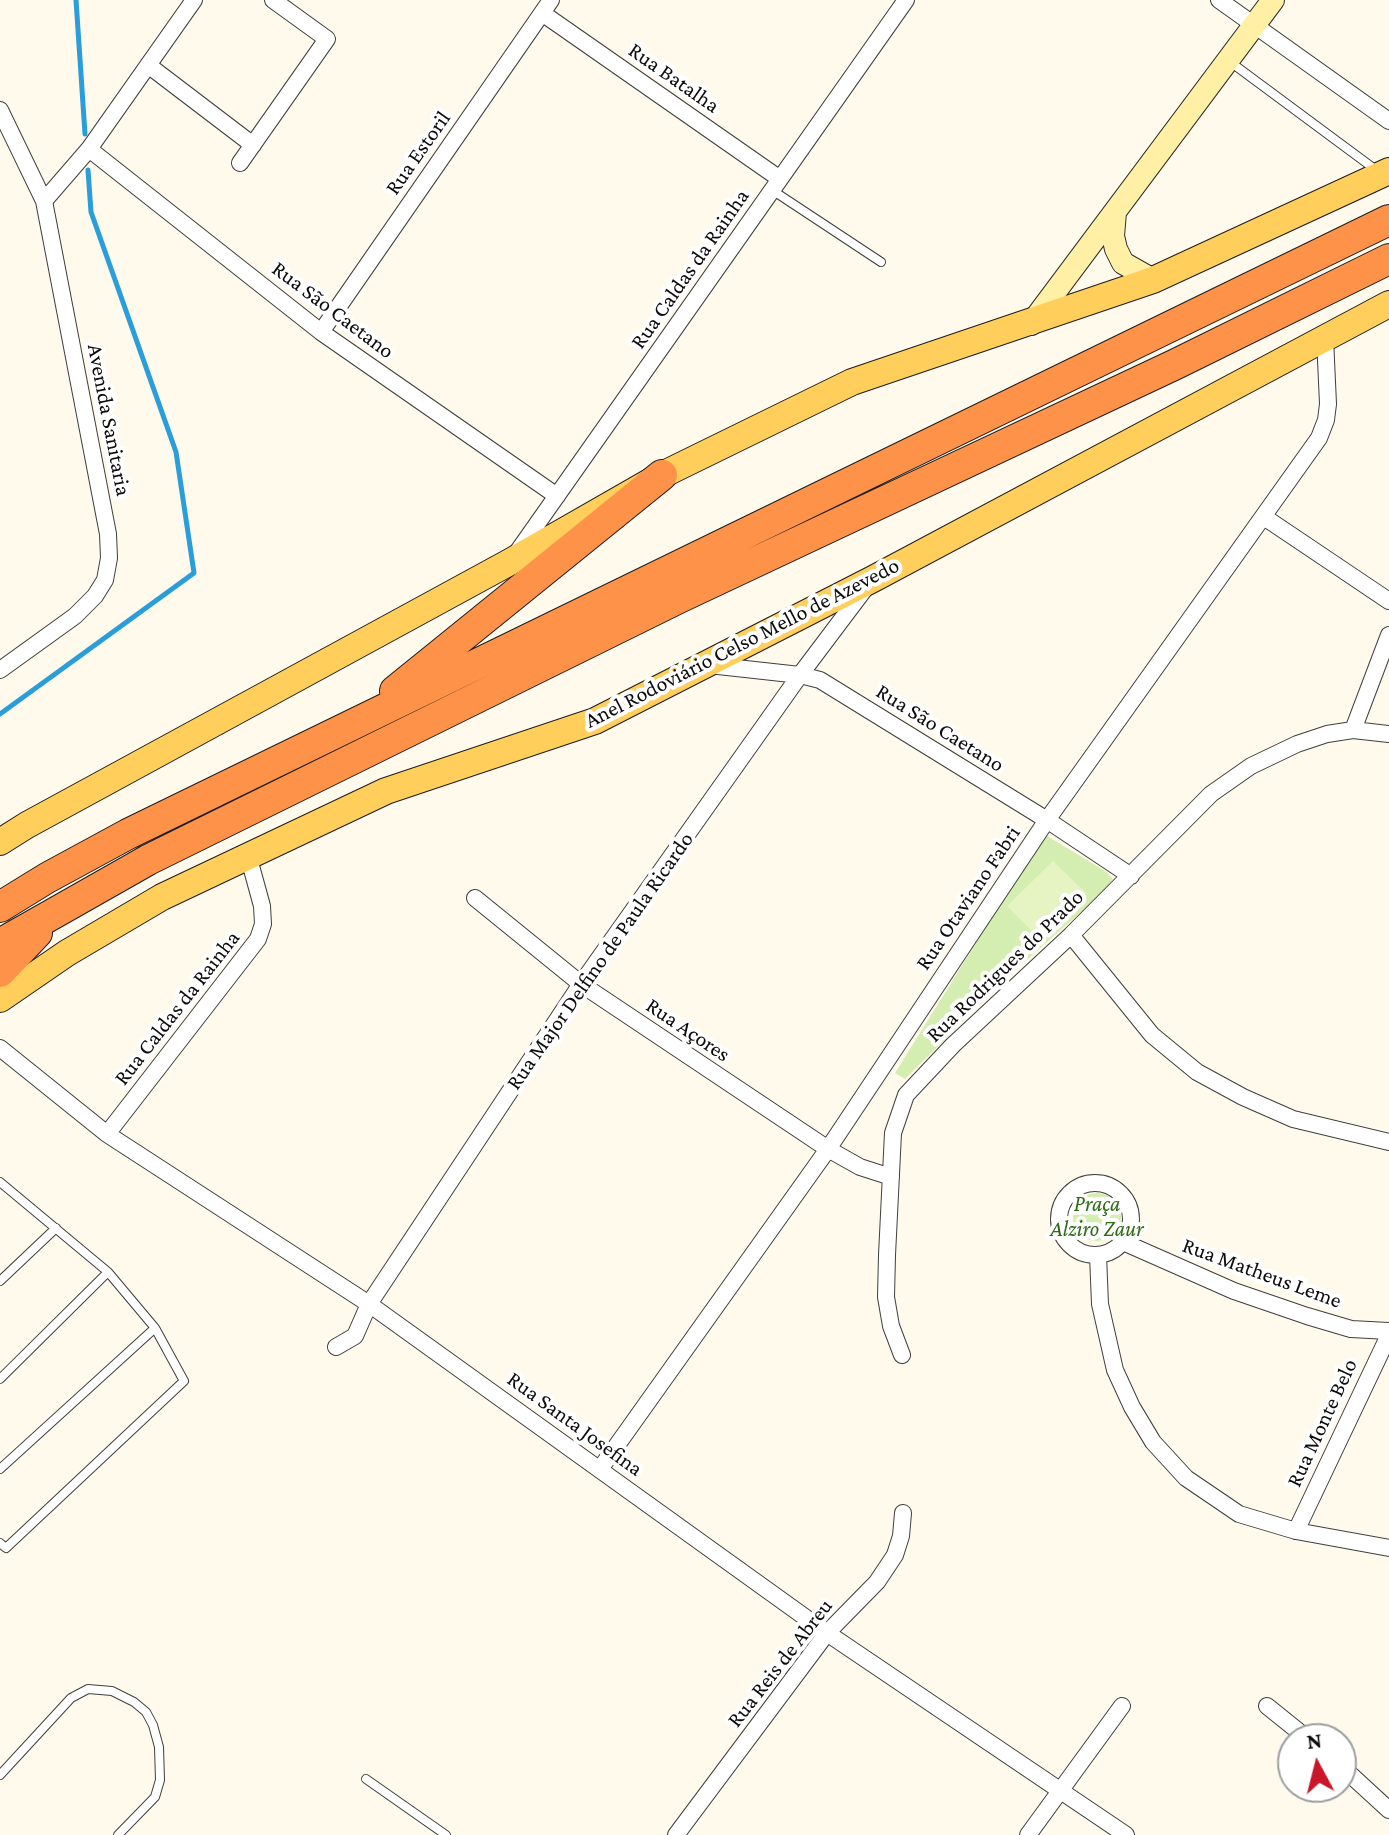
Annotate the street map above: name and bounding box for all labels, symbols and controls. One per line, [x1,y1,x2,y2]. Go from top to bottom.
street label: Rua Batalha [623,37,725,119]
street label: Rua Estoril [380,106,456,200]
street label: Rua Caldas da Rainha [625,184,755,354]
street label: Rua São Caetano [267,255,399,365]
street label: Avenida Sanitaria [81,342,137,498]
street label: Anel Rodoviário Celso Mello de Azevedo [580,552,904,734]
street label: Rua São Caetano [871,678,1009,778]
street label: Rua Otaviano Fabri [910,821,1026,975]
street label: Rua Major Delfino de Paula Ricardo [501,827,699,1095]
street label: Rua Rodrigues do Prado [921,884,1089,1048]
street label: Rua Caldas da Rainha [108,925,246,1091]
street label: Rua Açores [641,992,735,1068]
park label: Praça Alziro Zaur [1050,1191,1144,1242]
street label: Rua Matheus Leme [1179,1232,1345,1314]
street label: Rua Monte Belo [1281,1355,1363,1491]
street label: Rua Santa Josefina [502,1366,648,1482]
street label: Rua Reis de Abreu [722,1594,838,1732]
north arrow [1277,1723,1357,1803]
text: N [1305,1727,1323,1754]

